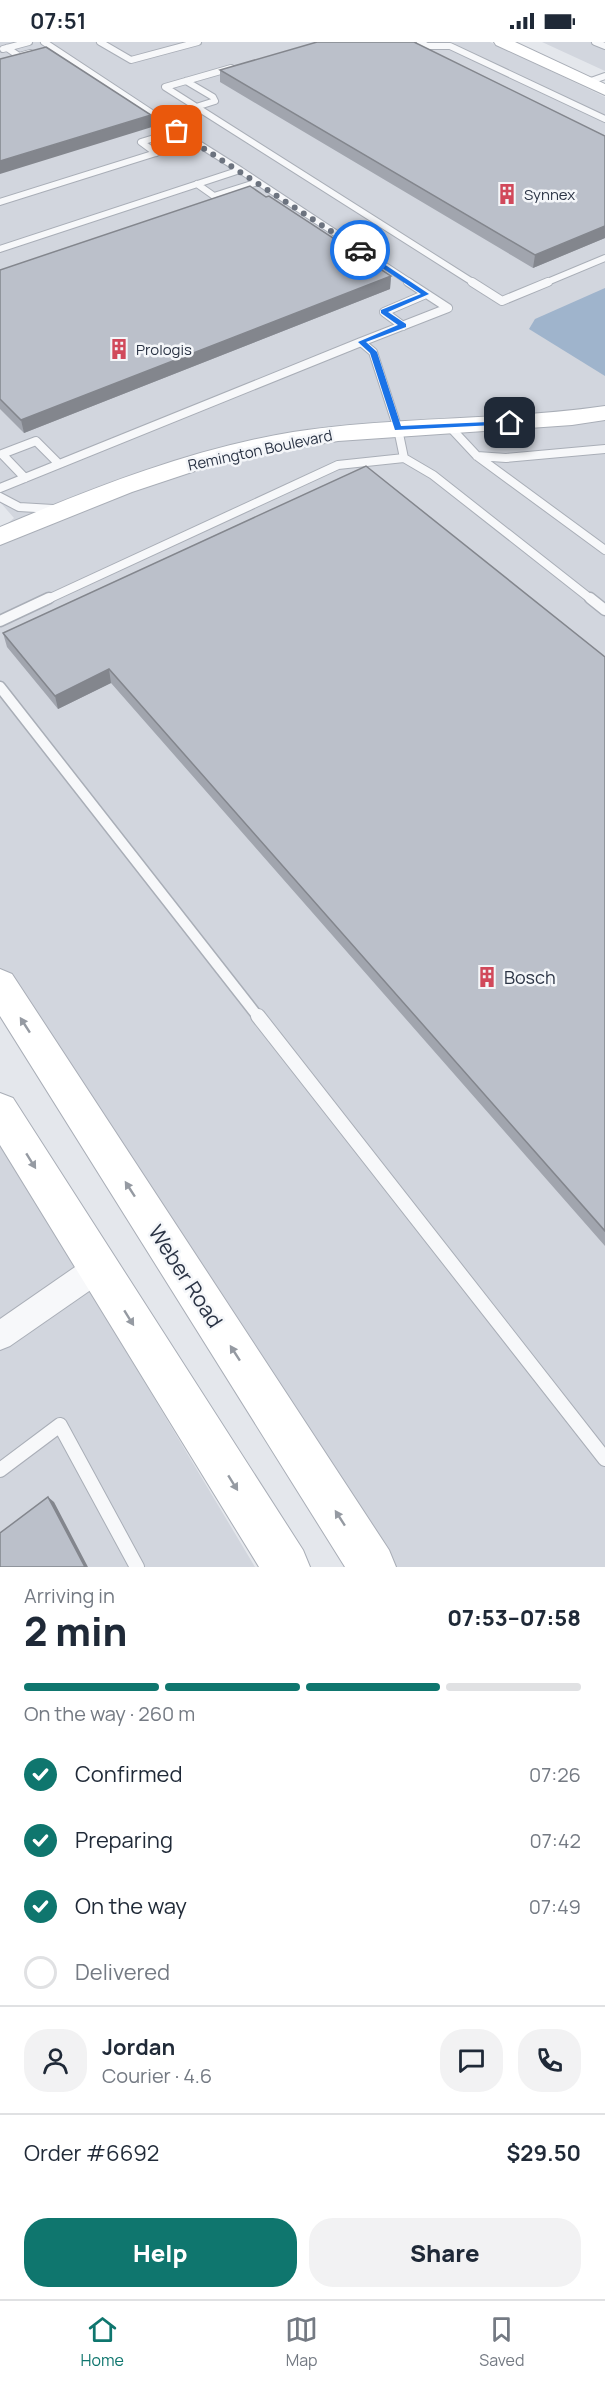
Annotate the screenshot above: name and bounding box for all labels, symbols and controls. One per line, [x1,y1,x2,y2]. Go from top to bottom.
text: 07:51 [30,6,86,36]
pin [151,105,202,156]
icon: bag [160,114,193,147]
building icon: Synnex [495,182,519,206]
place label: Synnex [524,184,575,205]
courier [330,220,390,280]
icon: car [344,234,377,267]
building icon: Prologis [107,337,131,361]
place label: Prologis [136,339,192,360]
pin [484,397,535,448]
icon: home [493,406,526,439]
street label: Remington Boulevard [186,424,334,476]
building icon: Bosch [475,965,499,989]
place label: Bosch [504,965,556,989]
one-way arrow [20,1017,31,1033]
one-way arrow [25,1153,36,1169]
one-way arrow [125,1181,136,1197]
street label: Weber Road [142,1219,230,1333]
one-way arrow [124,1310,135,1326]
one-way arrow [230,1345,241,1362]
one-way arrow [227,1475,238,1491]
one-way arrow [335,1510,346,1526]
text: Arriving in [24,1582,115,1609]
text: 07:53–07:58 [447,1603,581,1633]
text: 2 min [24,1604,127,1658]
text: On the way · 260 m [24,1700,195,1727]
icon: check [24,1758,57,1791]
text: Confirmed [75,1759,183,1789]
text: 07:26 [529,1761,581,1788]
icon: check [24,1824,57,1857]
text: Preparing [75,1825,173,1855]
text: 07:42 [530,1827,581,1854]
icon: check [24,1890,57,1923]
text: On the way [75,1891,187,1921]
text: 07:49 [529,1893,581,1920]
text: Delivered [75,1957,170,1987]
button: person [24,2029,87,2092]
button: chat [440,2029,503,2092]
button: phone [518,2029,581,2092]
text: Jordan [102,2032,175,2062]
text: Courier · 4.6 [102,2062,212,2089]
text: Order #6692 [24,2138,159,2168]
text: $29.50 [506,2138,581,2168]
button: Help [24,2218,297,2287]
button: Share [309,2218,581,2287]
tab: Home [81,2313,124,2371]
tab: Map [285,2313,318,2371]
tab: Saved [479,2313,524,2371]

